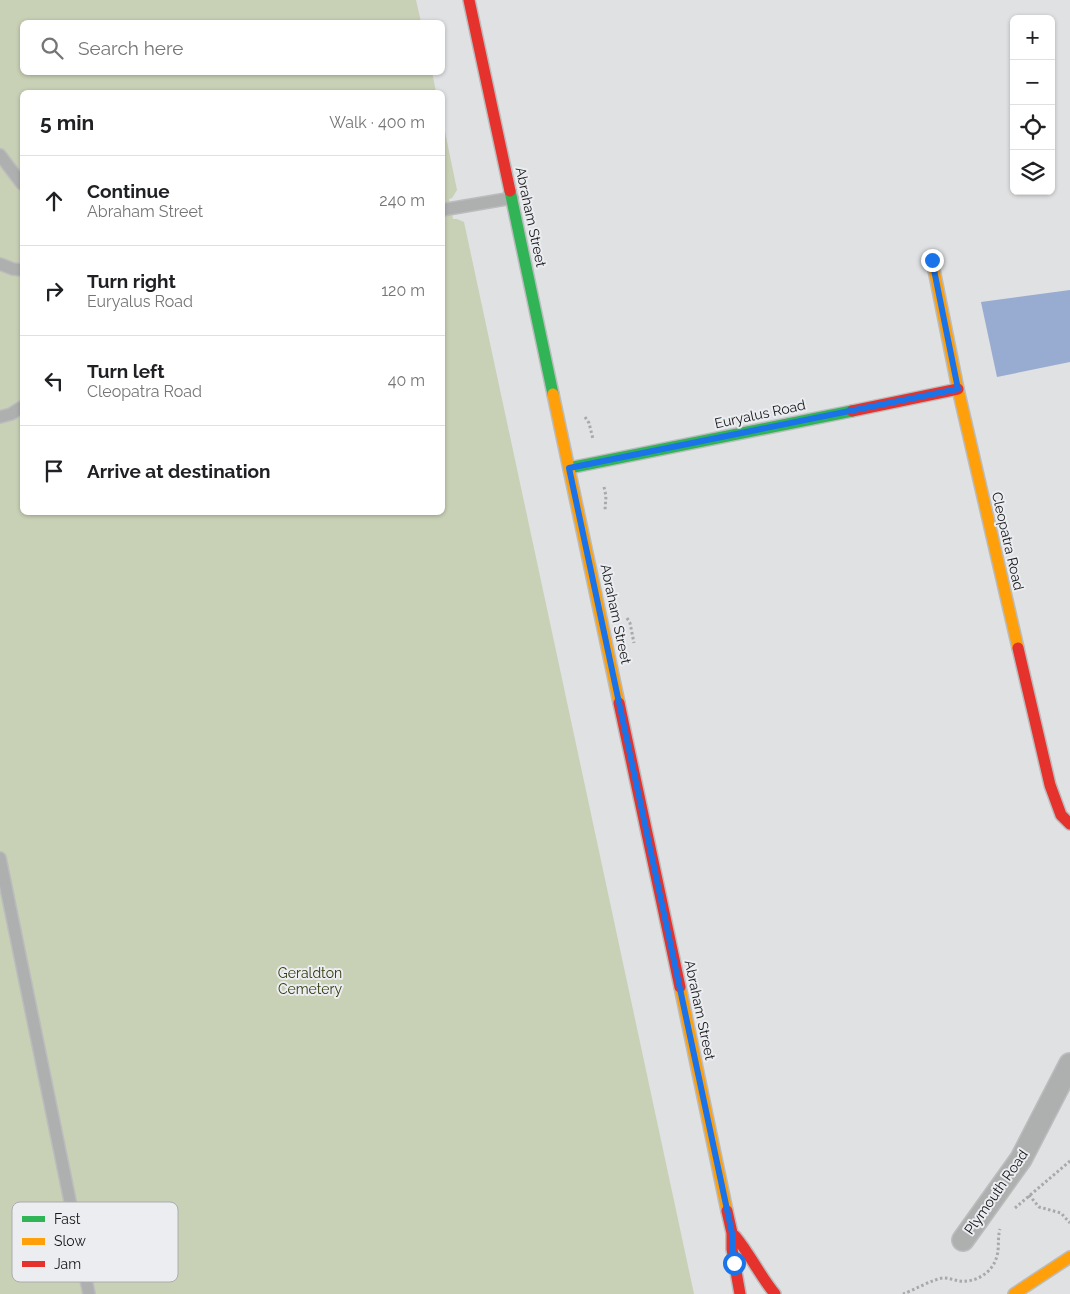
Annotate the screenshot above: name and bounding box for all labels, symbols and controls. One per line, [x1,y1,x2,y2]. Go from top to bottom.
map controls [1010,15,1055,195]
button: + [1010,15,1055,60]
search box [20,20,445,75]
icon: search [38,34,66,62]
text: Search here [78,37,184,59]
button: − [1010,60,1055,105]
button: locate [1010,105,1055,150]
text: 5 min [40,110,94,135]
text: Walk · 400 m [329,113,425,132]
button: layers [1010,150,1055,195]
street label: Abraham Street [513,166,549,269]
text: Continue [87,180,170,202]
icon: ahead [40,187,68,215]
text: 240 m [379,191,425,210]
text: Abraham Street [87,202,203,221]
route end [921,249,944,272]
text: Turn right [87,270,176,292]
icon: right [40,277,68,305]
text: 120 m [381,281,425,300]
text: Euryalus Road [87,292,193,311]
text: Turn left [87,360,164,382]
icon: left [40,367,68,395]
text: 40 m [388,371,425,390]
text: Cleopatra Road [87,382,202,401]
street label: Euryalus Road [713,397,807,431]
icon: arrive [40,457,68,485]
text: Arrive at destination [87,460,271,482]
street label: Cleopatra Road [989,490,1027,592]
street label: Abraham Street [598,563,634,666]
street label: Abraham Street [682,959,718,1062]
park label: Geraldton Cemetery [278,965,342,997]
street label: Plymouth Road [961,1147,1031,1237]
legend [12,1202,178,1282]
text: Fast [54,1211,81,1227]
text: Slow [54,1233,86,1249]
route start [723,1252,746,1275]
text: Jam [54,1256,81,1272]

